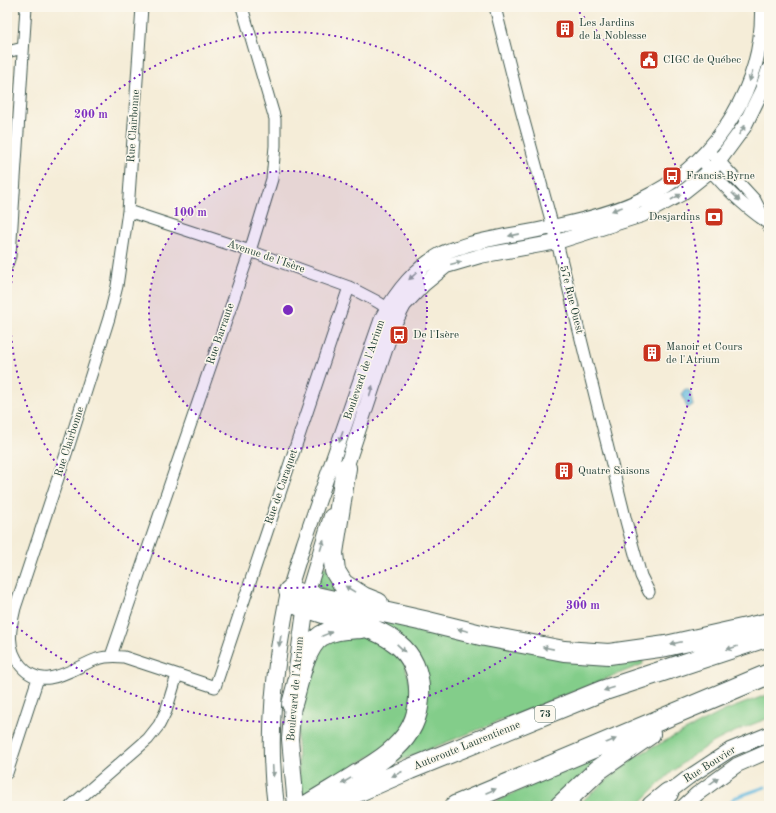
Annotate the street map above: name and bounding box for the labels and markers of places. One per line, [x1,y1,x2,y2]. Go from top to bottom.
building icon: Les Jardins de la Noblesse [554,18,576,40]
place label: Les Jardins de la Noblesse [579,18,647,42]
public building icon: CIGC de Québec [638,49,660,71]
place label: CIGC de Québec [663,55,741,66]
bus stop icon: Francis-Byrne [661,165,683,187]
place label: Francis-Byrne [686,171,755,182]
bank icon: Desjardins [703,206,725,228]
place label: Desjardins [649,212,700,223]
centre of rings [281,303,295,317]
bus stop icon: De l'Isère [388,324,410,346]
place label: De l'Isère [413,330,459,341]
building icon: Manoir et Cours de l'Atrium [641,342,663,364]
place label: Manoir et Cours de l'Atrium [666,342,743,366]
building icon: Quatre Saisons [553,460,575,482]
place label: Quatre Saisons [578,466,650,477]

